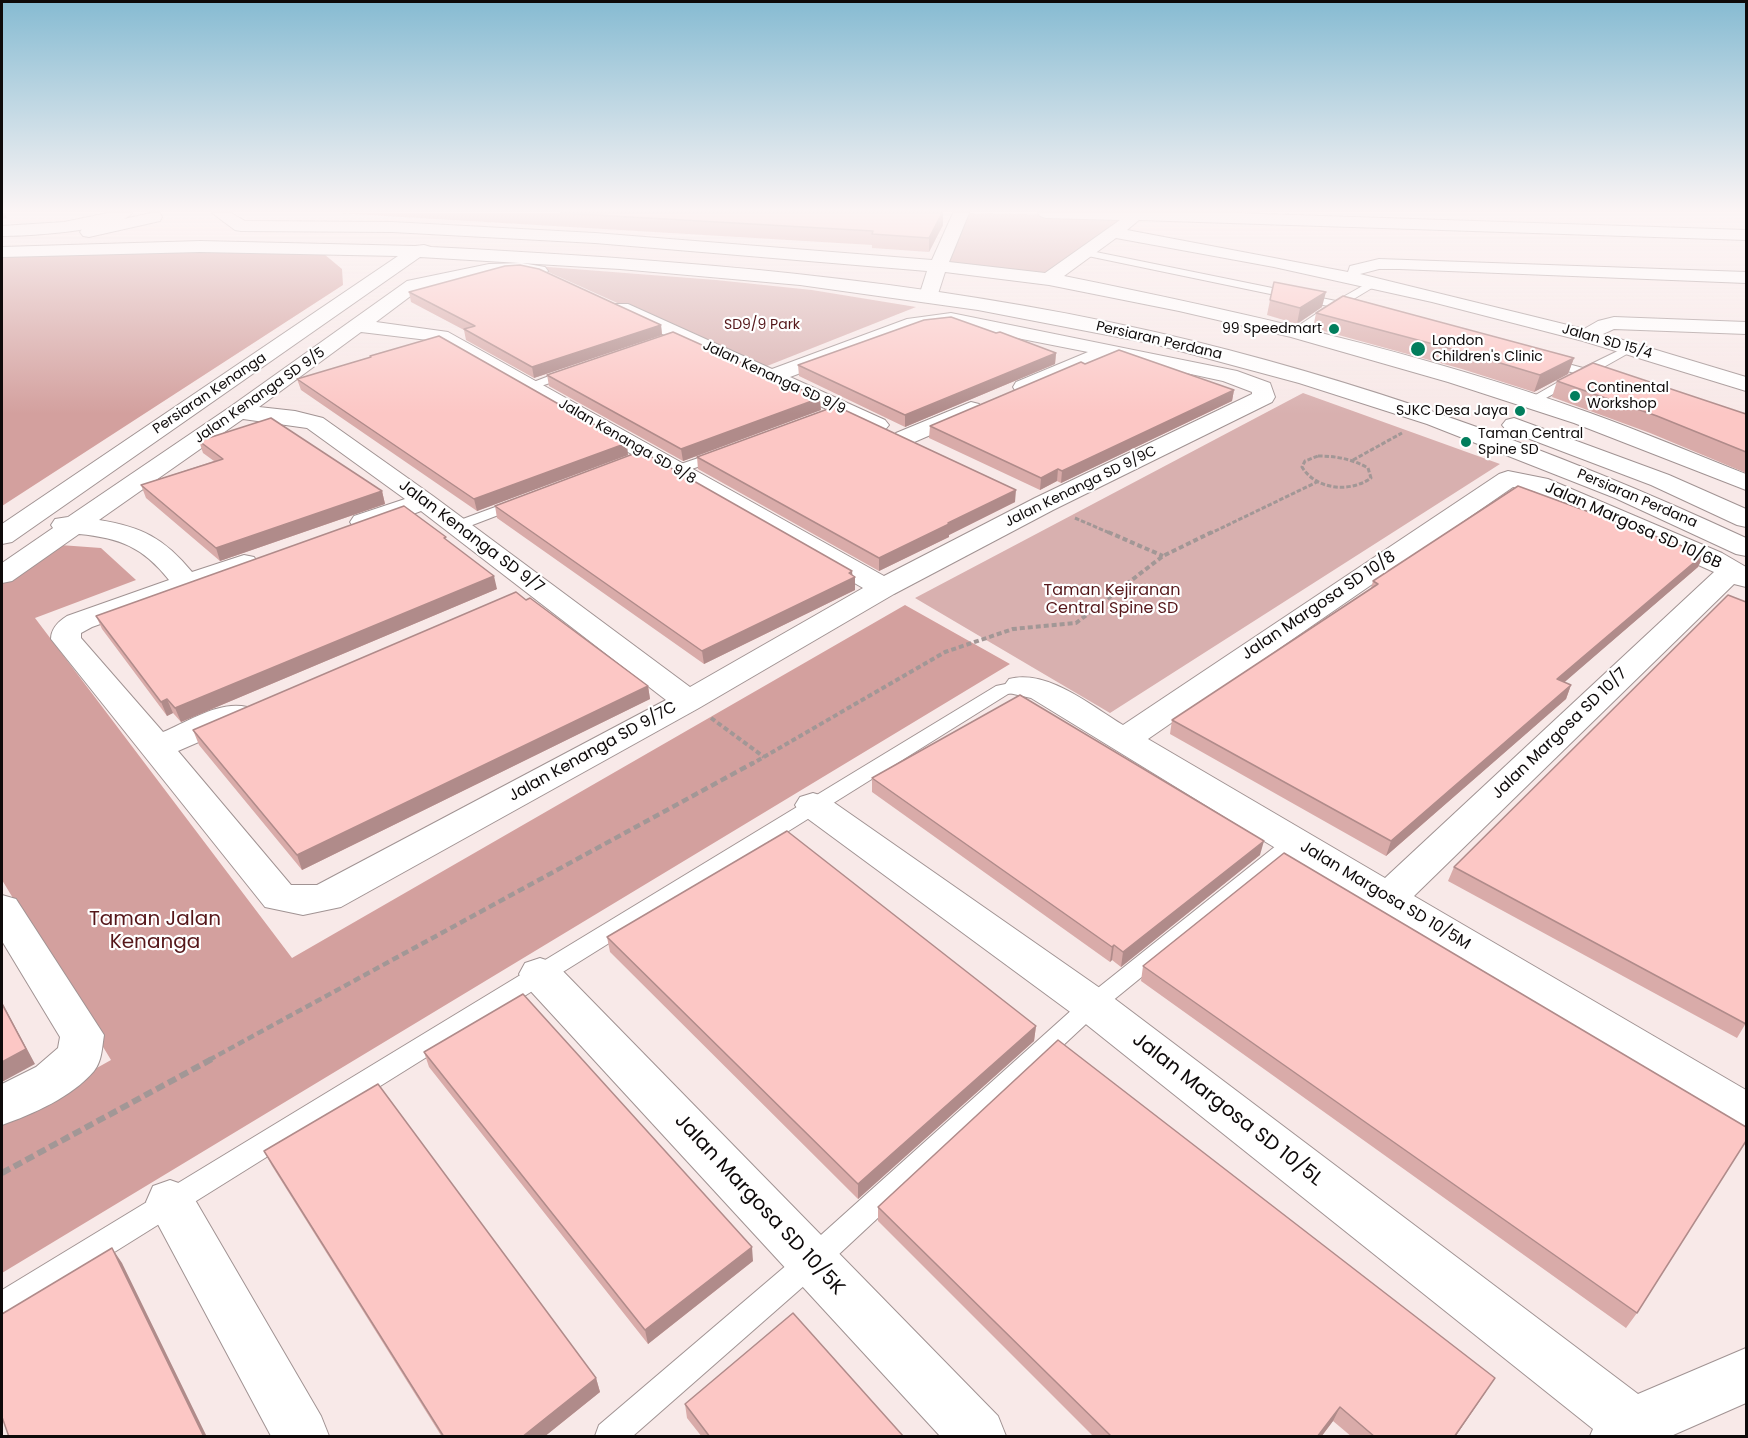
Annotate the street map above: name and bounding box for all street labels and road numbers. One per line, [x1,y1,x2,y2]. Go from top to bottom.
street label: Persiaran Perdana [1094,318,1224,364]
street label: Jalan SD 15/4 [1560,321,1654,363]
street label: Jalan Kenanga SD 9/9 [700,337,848,419]
street label: Jalan Kenanga SD 9/5 [191,344,329,448]
street label: Persiaran Kenanga [150,350,270,438]
street label: Jalan Kenanga SD 9/8 [555,396,699,488]
street label: Jalan Kenanga SD 9/9C [1002,443,1160,531]
street label: Persiaran Perdana [1574,466,1700,532]
street label: Jalan Kenanga SD 9/7 [395,476,547,598]
street label: Jalan Margosa SD 10/6B [1542,478,1724,574]
street label: Jalan Margosa SD 10/8 [1238,547,1400,665]
street label: Jalan Margosa SD 10/7 [1489,665,1631,803]
street label: Jalan Kenanga SD 9/7C [506,698,680,806]
street label: Jalan Margosa SD 10/5M [1296,838,1474,954]
street label: Jalan Margosa SD 10/5L [1127,1028,1327,1192]
street label: Jalan Margosa SD 10/5K [669,1110,849,1300]

